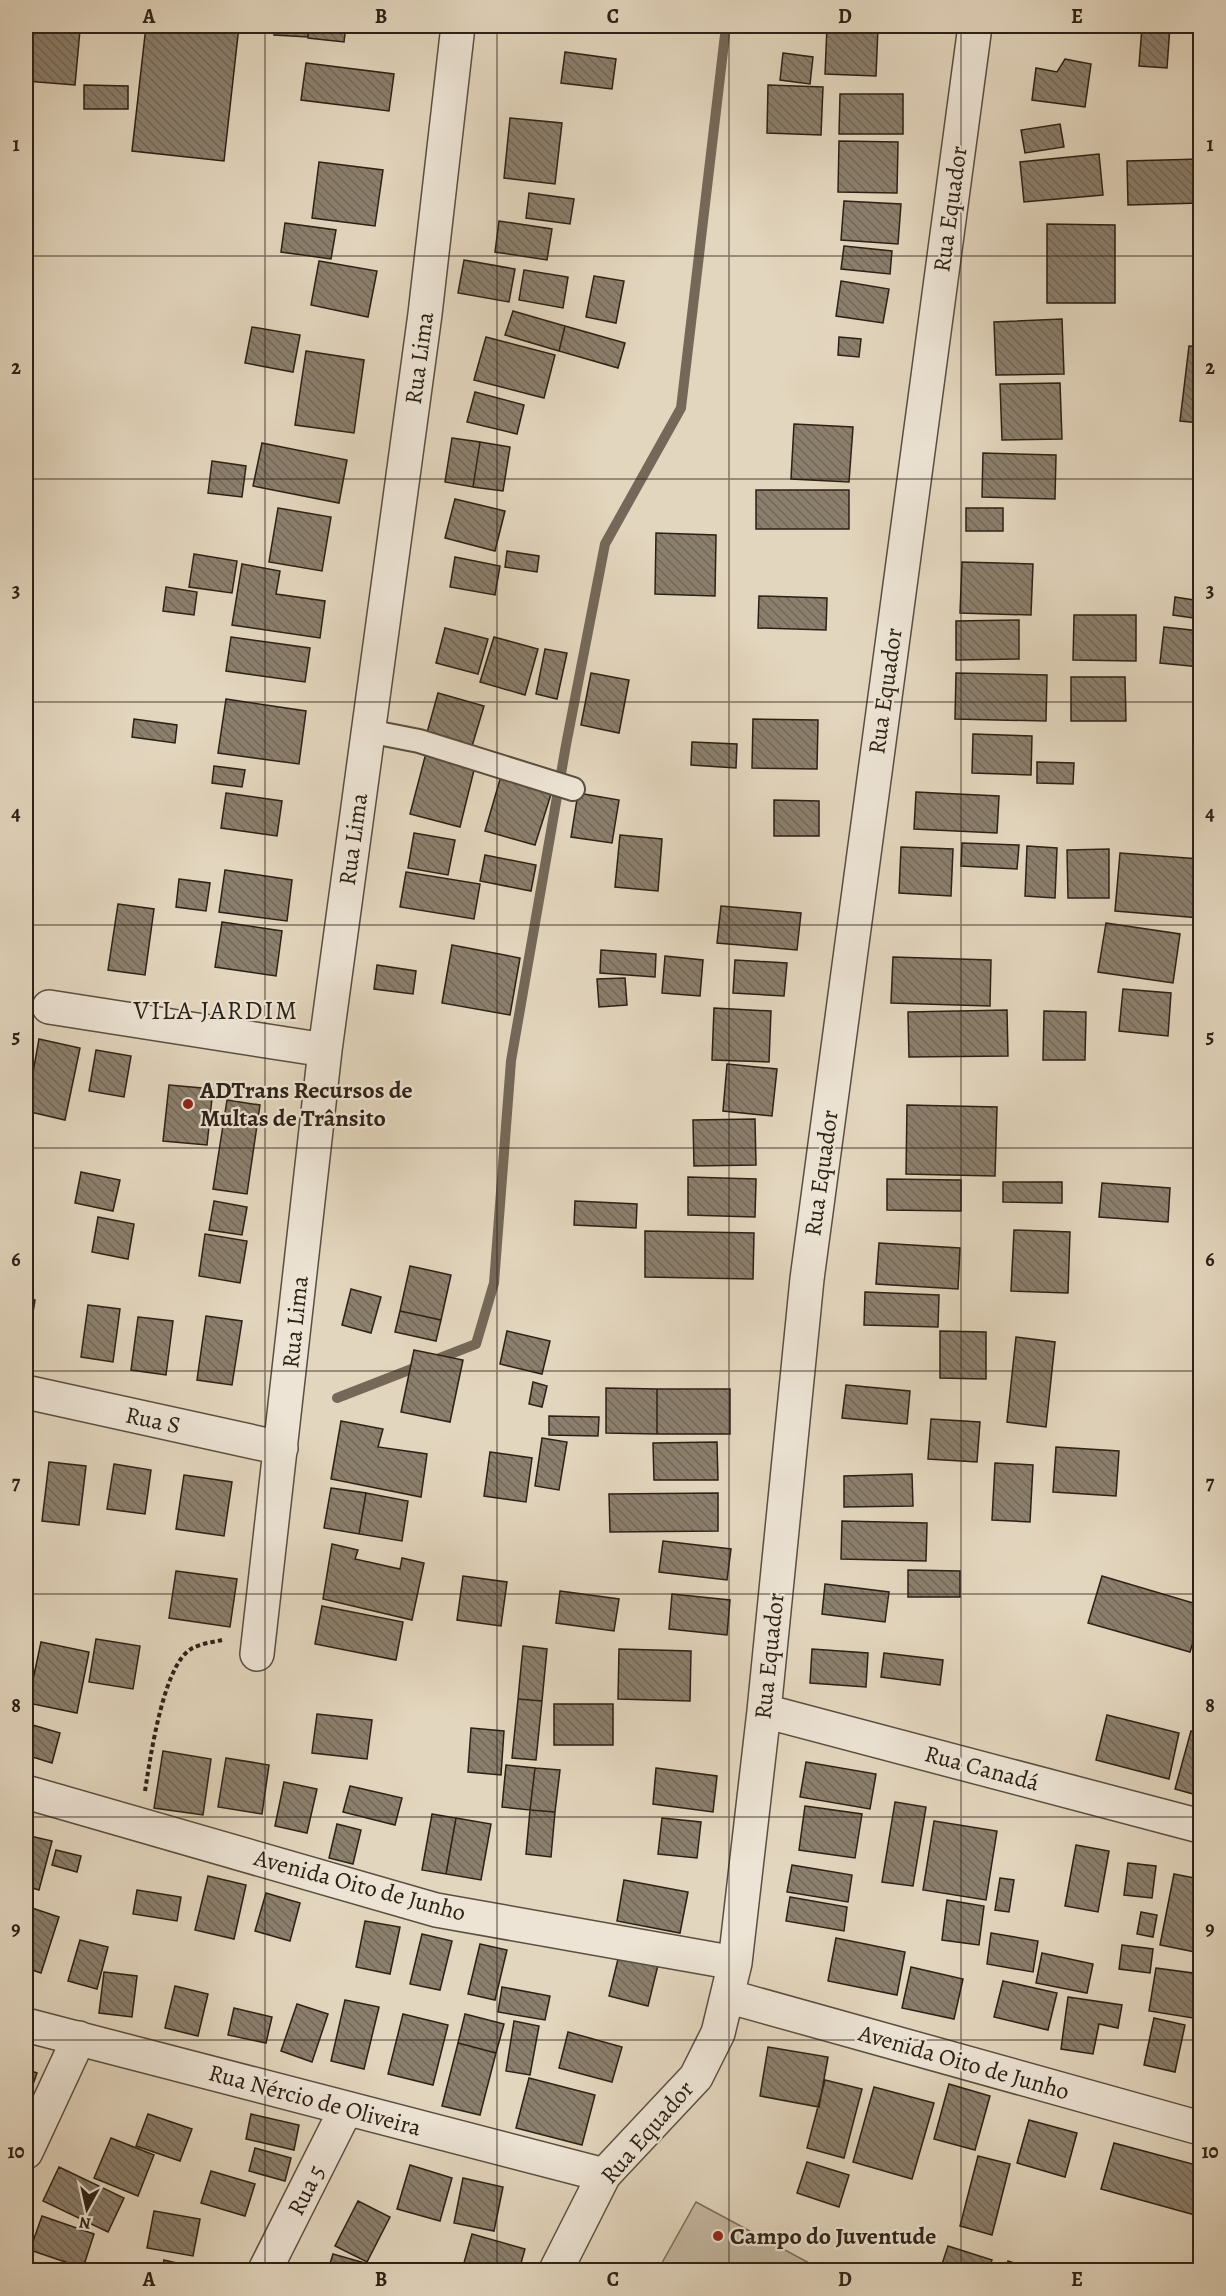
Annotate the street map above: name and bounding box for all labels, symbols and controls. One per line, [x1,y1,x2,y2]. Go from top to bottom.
text: A [142,3,156,30]
text: B [375,3,387,30]
text: C [607,3,619,30]
text: D [838,3,852,30]
text: E [1071,3,1083,30]
text: 1 [12,131,20,158]
text: 1 [1206,131,1214,158]
street label: Rua Equador [925,144,975,274]
street label: Rua Lima [397,309,441,406]
text: 2 [11,354,21,381]
text: 2 [1205,354,1215,381]
text: 3 [12,577,20,604]
text: 3 [1206,577,1214,604]
street label: Rua Equador [860,626,910,756]
street label: Rua Lima [331,790,375,887]
text: 4 [11,800,21,827]
text: 4 [1205,800,1215,827]
district label: VILA JARDIM [133,993,298,1028]
text: 5 [12,1023,20,1050]
text: 5 [1206,1023,1214,1050]
place label: ADTrans Recursos de Multas de Trânsito [199,1074,413,1134]
marker: ADTrans Recursos de Multas de Trânsito [181,1097,195,1111]
street label: Rua Equador [796,1108,846,1238]
text: 6 [11,1246,21,1273]
text: 6 [1205,1246,1215,1273]
street label: Rua Lima [274,1273,316,1370]
street label: Rua S [122,1399,184,1441]
text: 7 [12,1469,21,1496]
text: 7 [1206,1469,1215,1496]
street label: Rua Equador [746,1591,792,1721]
text: 8 [11,1692,21,1719]
text: 8 [1205,1692,1215,1719]
street label: Rua Canadá [921,1737,1044,1799]
street label: Avenida Oito de Junho [250,1841,469,1929]
text: 9 [11,1915,21,1942]
text: 9 [1205,1915,1215,1942]
street label: Avenida Oito de Junho [854,2016,1073,2107]
street label: Rua Nércio de Oliveira [205,2056,425,2144]
street label: Rua Equador [593,2074,701,2190]
text: 10 [7,2138,25,2165]
text: 10 [1201,2138,1219,2165]
street label: Rua 5 [280,2159,332,2221]
north arrow [57,2179,117,2239]
text: N [77,2211,92,2235]
place label: Campo do Juventude [730,2220,936,2252]
marker: Campo do Juventude [711,2229,725,2243]
text: A [142,2266,156,2293]
text: B [375,2266,387,2293]
text: C [607,2266,619,2293]
text: D [838,2266,852,2293]
text: E [1071,2266,1083,2293]

